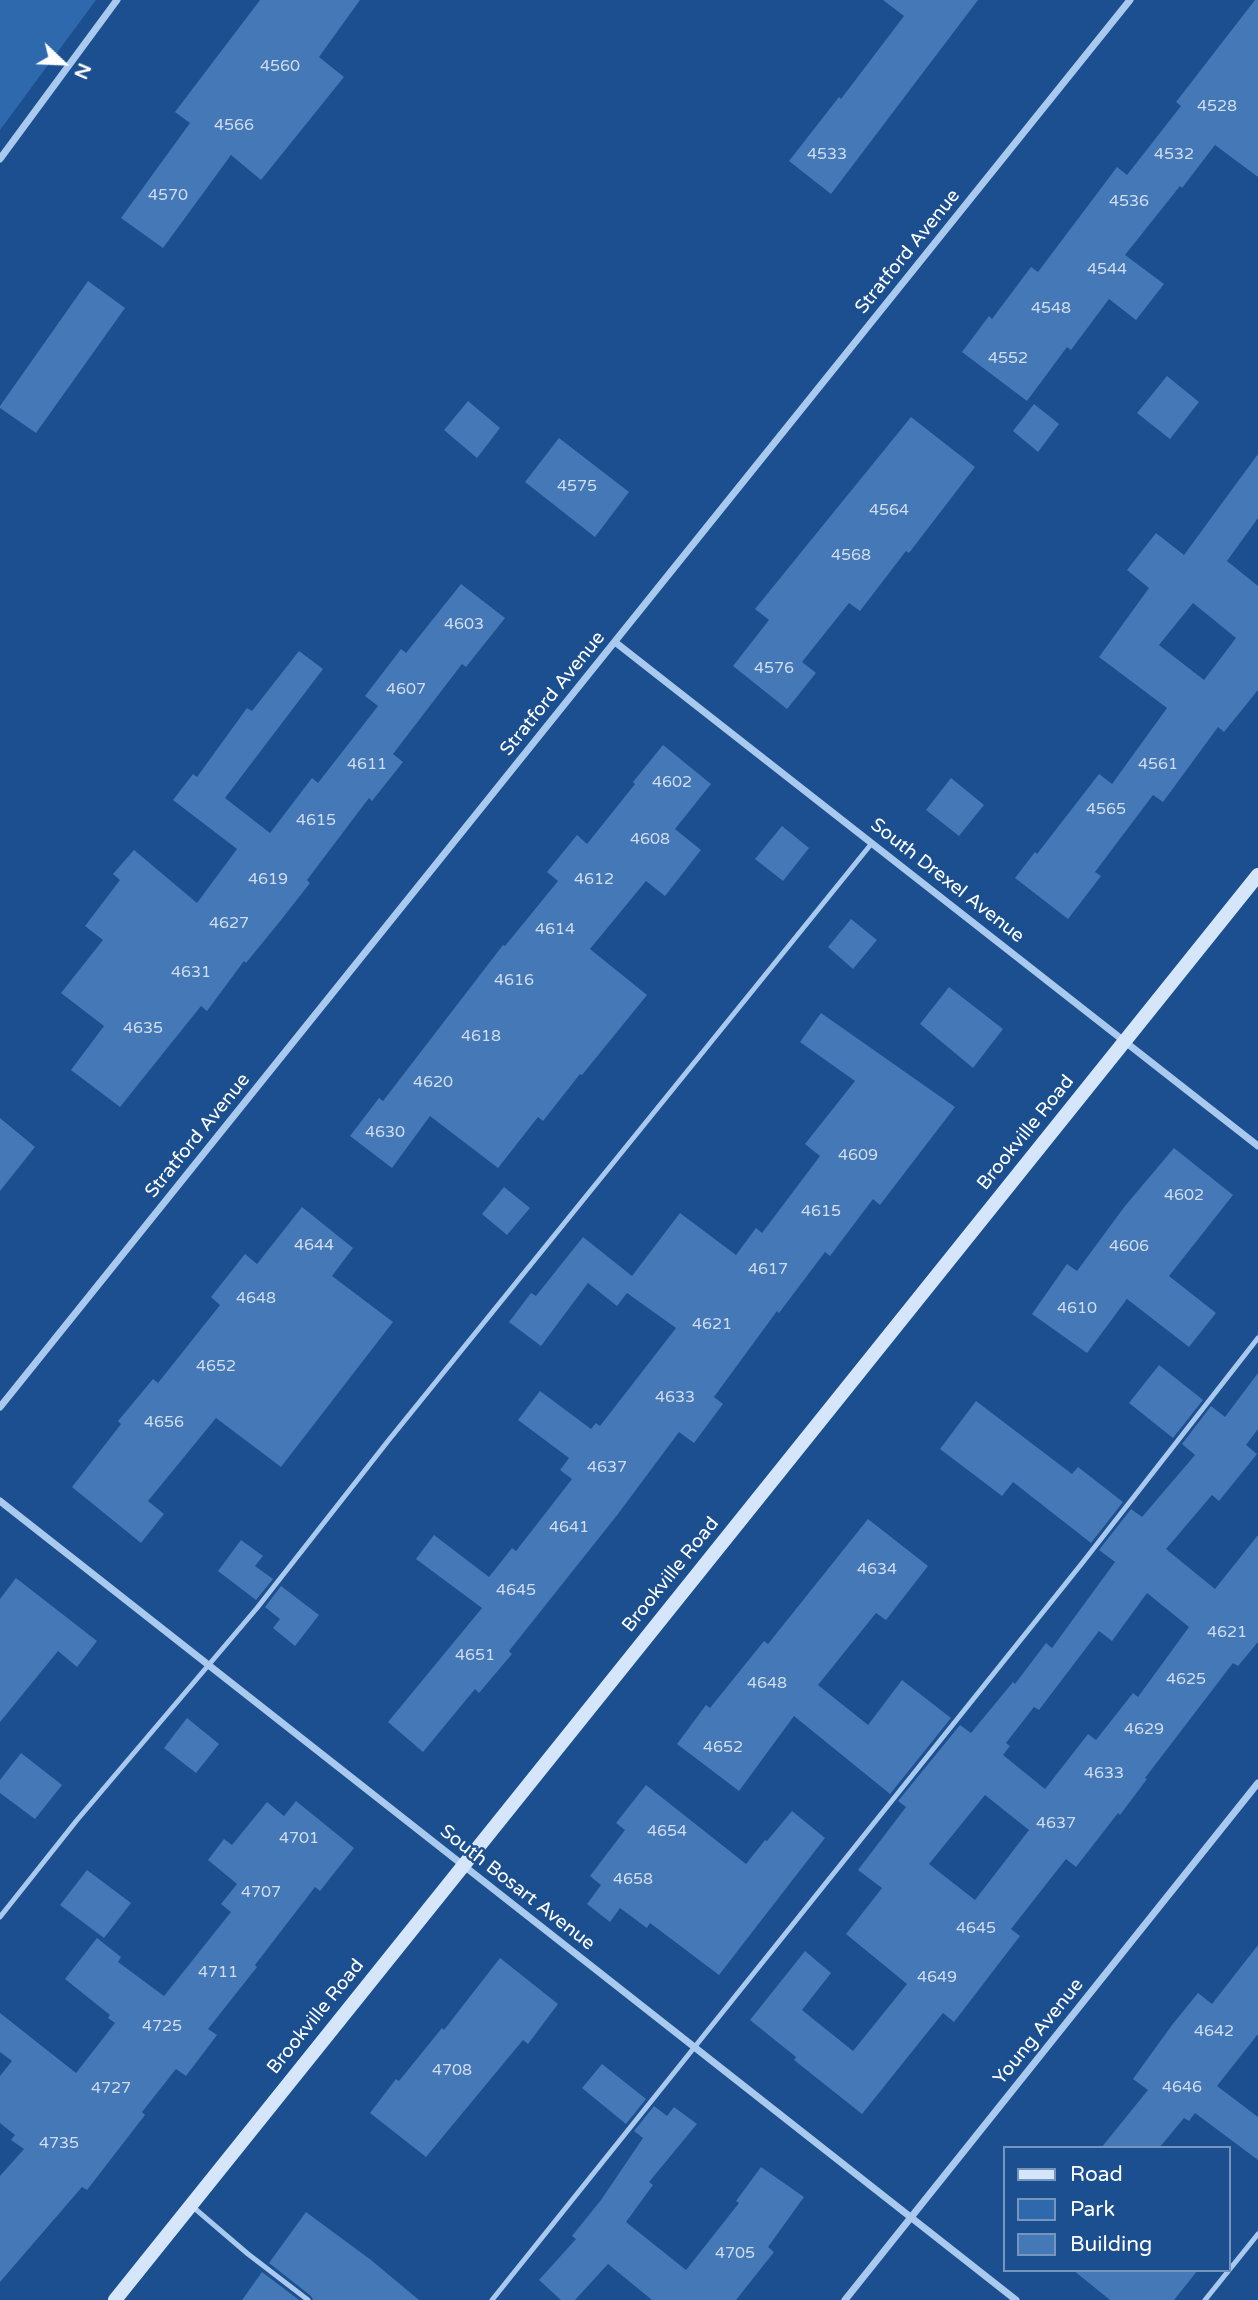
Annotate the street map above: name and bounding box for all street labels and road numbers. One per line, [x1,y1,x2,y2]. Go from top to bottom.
street label: Stratford Avenue [851,185,965,319]
street label: Stratford Avenue [496,627,610,761]
street label: South Drexel Avenue [866,814,1028,948]
street label: Stratford Avenue [141,1069,255,1203]
street label: Brookville Road [973,1071,1079,1195]
street label: Brookville Road [618,1513,724,1637]
street label: South Bosart Avenue [435,1820,599,1956]
street label: Brookville Road [263,1955,369,2079]
street label: Young Avenue [989,1974,1089,2090]

